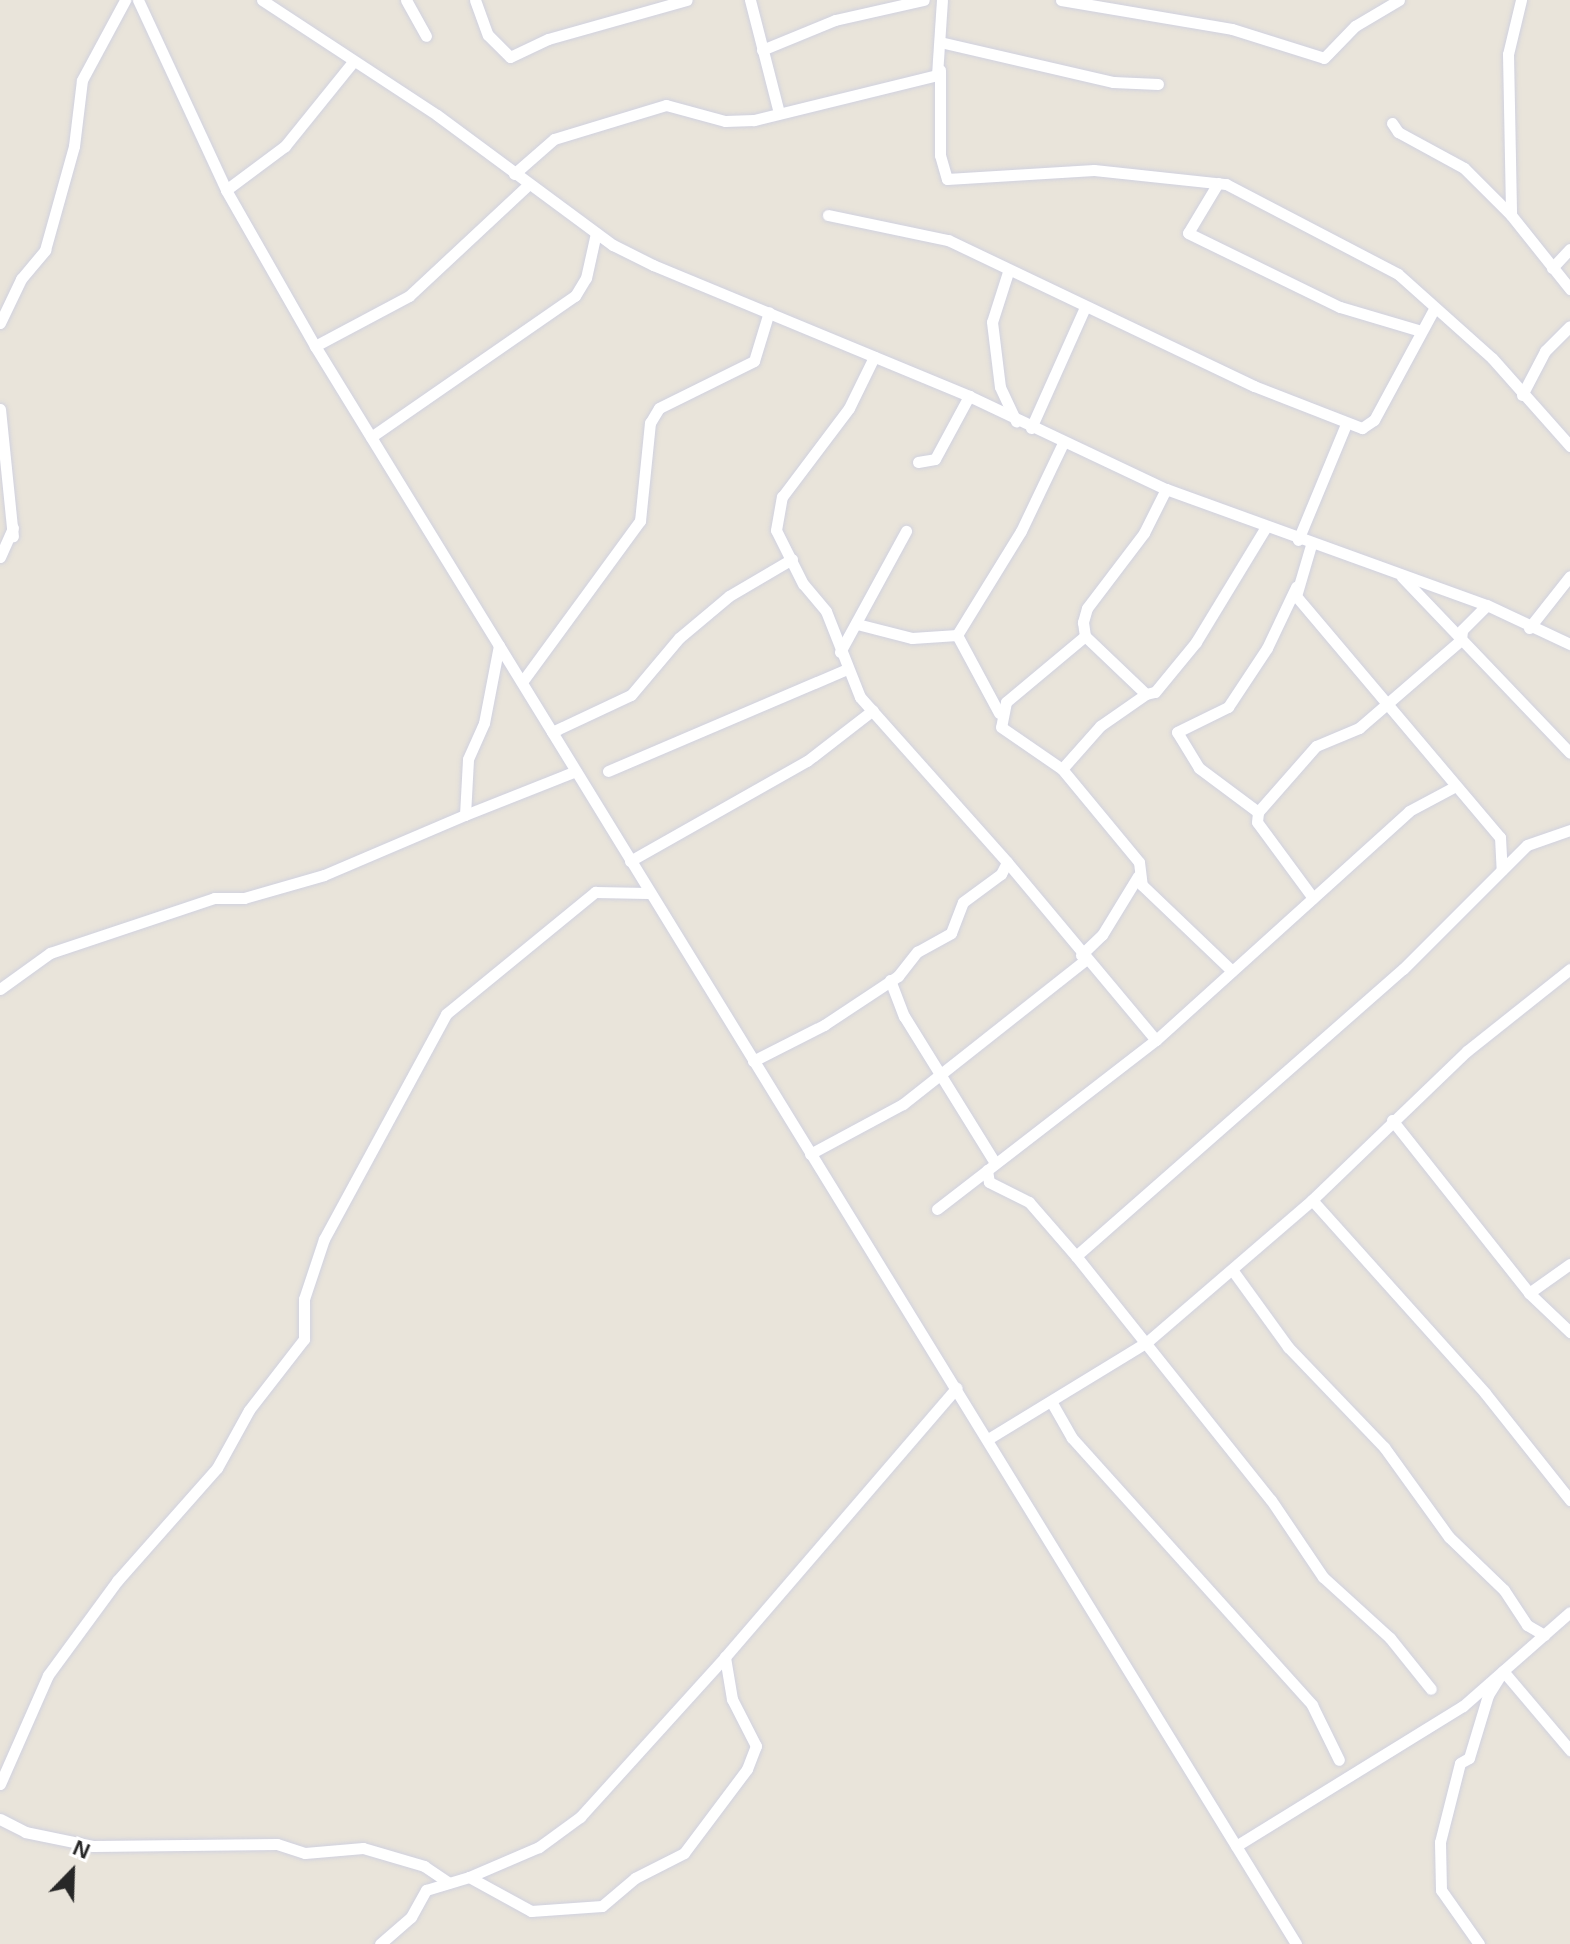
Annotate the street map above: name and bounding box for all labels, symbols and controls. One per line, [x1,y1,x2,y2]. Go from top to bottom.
north arrow [32,1832,112,1912]
text: N [69,1835,94,1864]

